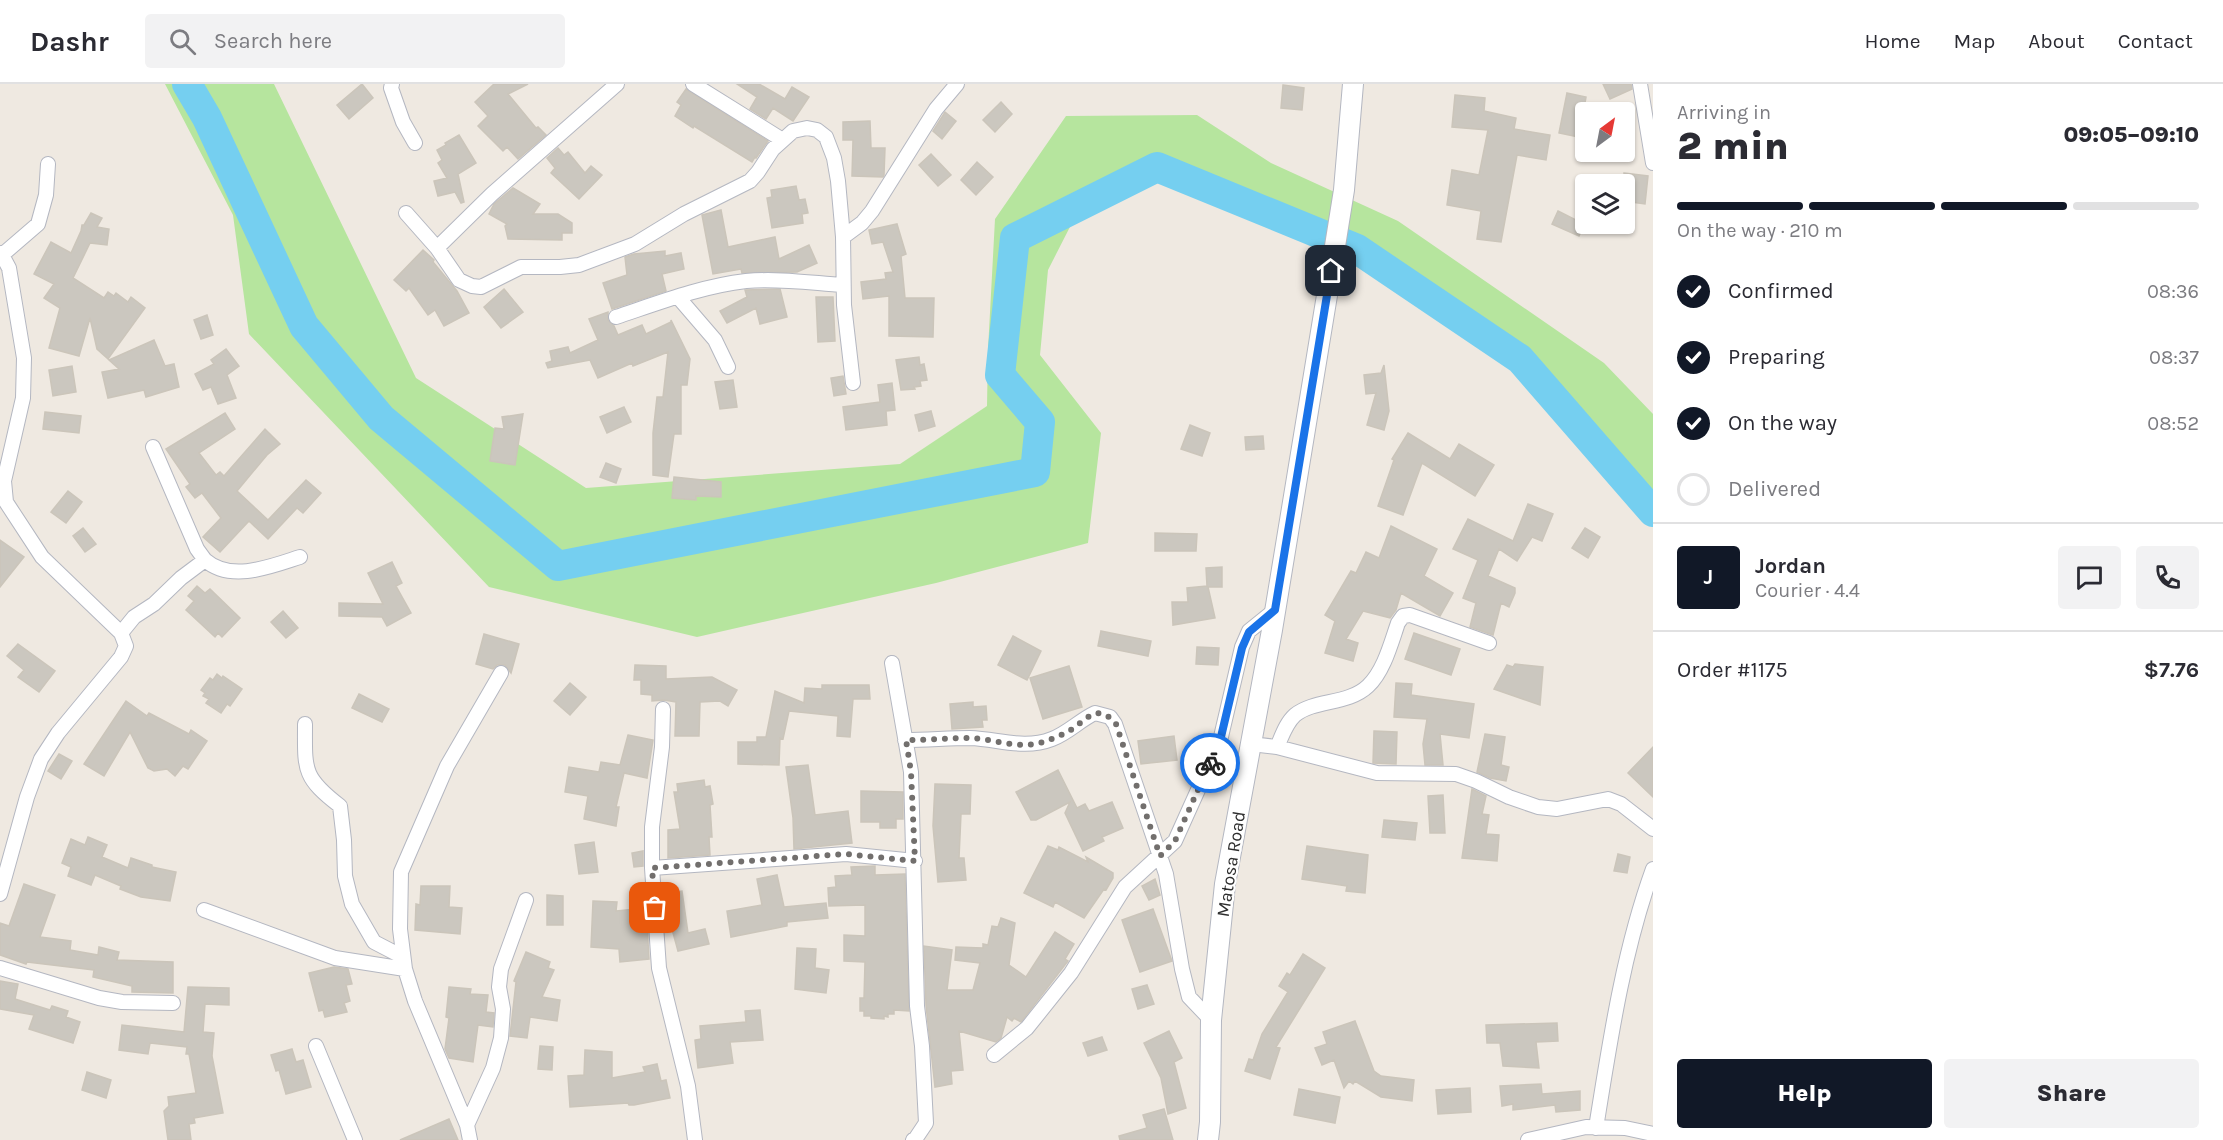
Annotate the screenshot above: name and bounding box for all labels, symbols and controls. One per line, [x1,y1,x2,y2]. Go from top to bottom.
search box [145,14,565,68]
text: Dashr [30,25,109,58]
icon: search [166,25,199,58]
text: Search here [214,28,332,54]
text: Home [1865,29,1921,53]
text: Map [1954,29,1995,53]
text: About [2028,29,2085,53]
text: Contact [2118,29,2193,53]
text: Arriving in [1677,101,1771,124]
north arrow [1575,102,1635,162]
map controls [1575,102,1635,234]
text: 09:05–09:10 [2063,122,2199,148]
text: 2 min [1677,123,1789,169]
button: layers [1575,174,1635,234]
text: On the way · 210 m [1677,219,1843,242]
pin [1305,245,1356,296]
icon: home [1314,254,1347,287]
icon: check [1677,275,1710,308]
text: Confirmed [1728,278,1834,304]
text: 08:36 [2147,280,2199,303]
icon: check [1677,341,1710,374]
text: Preparing [1728,344,1825,370]
text: 08:37 [2149,346,2199,369]
icon: check [1677,407,1710,440]
text: On the way [1728,410,1837,436]
text: 08:52 [2147,412,2199,435]
text: Delivered [1728,476,1821,502]
button: chat [2058,546,2121,609]
button: phone [2136,546,2199,609]
text: Jordan [1755,553,1826,579]
text: J [1704,564,1713,590]
text: Courier · 4.4 [1755,579,1860,602]
text: Order #1175 [1677,657,1788,683]
text: $7.76 [2144,657,2199,683]
courier [1180,733,1240,793]
icon: bike [1194,747,1227,780]
street label: Matosa Road [1212,810,1250,918]
pin [629,882,680,933]
icon: bag [638,891,671,924]
button: Help [1677,1059,1932,1128]
button: Share [1944,1059,2199,1128]

